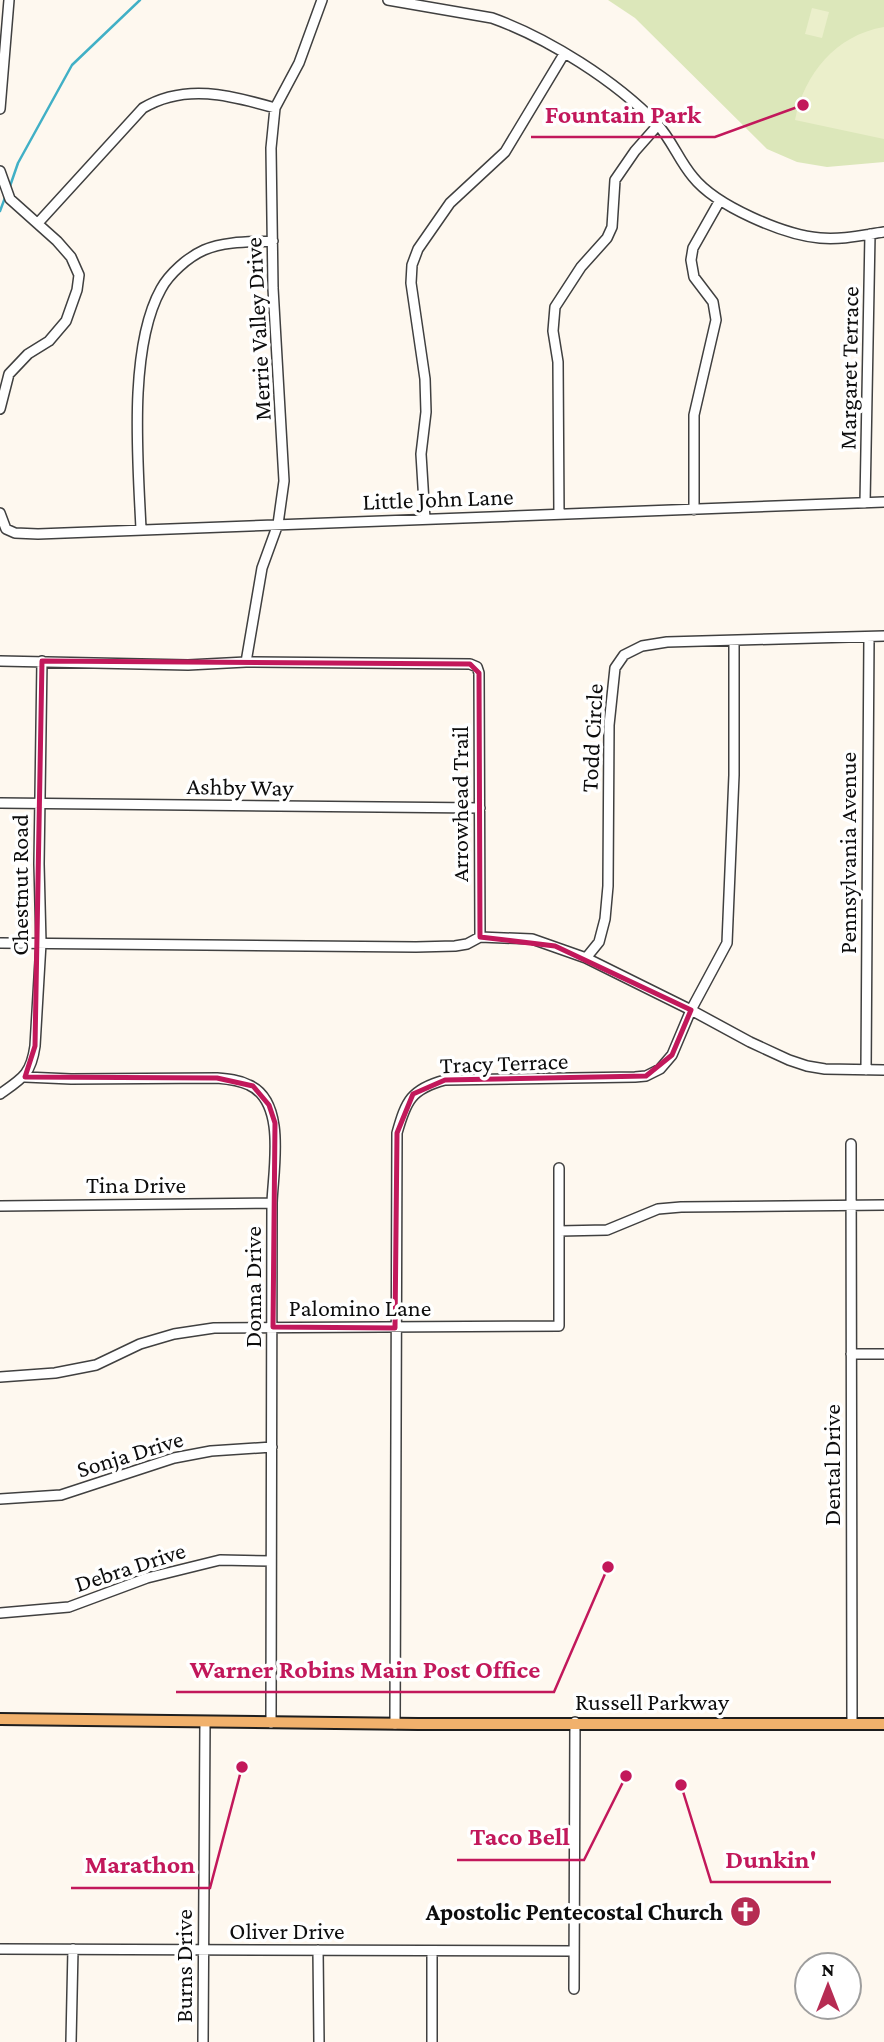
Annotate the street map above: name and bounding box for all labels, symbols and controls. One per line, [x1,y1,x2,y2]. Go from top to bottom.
callout: Fountain Park [531,90,715,137]
text: Fountain Park [545,100,702,129]
street label: Merrie Valley Drive [239,237,276,421]
street label: Margaret Terrace [834,286,863,450]
street label: Little John Lane [362,482,514,515]
street label: Todd Circle [575,683,608,793]
street label: Arrowhead Trail [446,726,473,882]
street label: Pennsylvania Avenue [834,752,861,954]
street label: Ashby Way [186,772,295,801]
street label: Chestnut Road [6,814,33,956]
street label: Tracy Terrace [439,1047,569,1078]
street label: Tina Drive [86,1171,186,1198]
street label: Donna Drive [239,1226,266,1348]
street label: Palomino Lane [289,1294,431,1321]
street label: Dental Drive [818,1404,845,1526]
street label: Sonja Drive [73,1425,186,1482]
street label: Debra Drive [71,1536,189,1597]
callout: Warner Robins Main Post Office [176,1645,554,1692]
text: Warner Robins Main Post Office [189,1655,540,1684]
street label: Russell Parkway [575,1688,730,1715]
callout: Taco Bell [457,1813,584,1860]
text: Taco Bell [470,1822,570,1851]
callout: Dunkin' [711,1835,831,1882]
callout: Marathon [71,1841,210,1888]
text: Dunkin' [725,1845,817,1874]
text: Marathon [85,1850,195,1879]
church icon: Apostolic Pentecostal Church [729,1895,763,1929]
place label: Apostolic Pentecostal Church [425,1898,723,1925]
street label: Burns Drive [170,1909,197,2023]
street label: Oliver Drive [229,1917,345,1944]
north arrow [793,1951,863,2021]
text: N [822,1959,835,1980]

